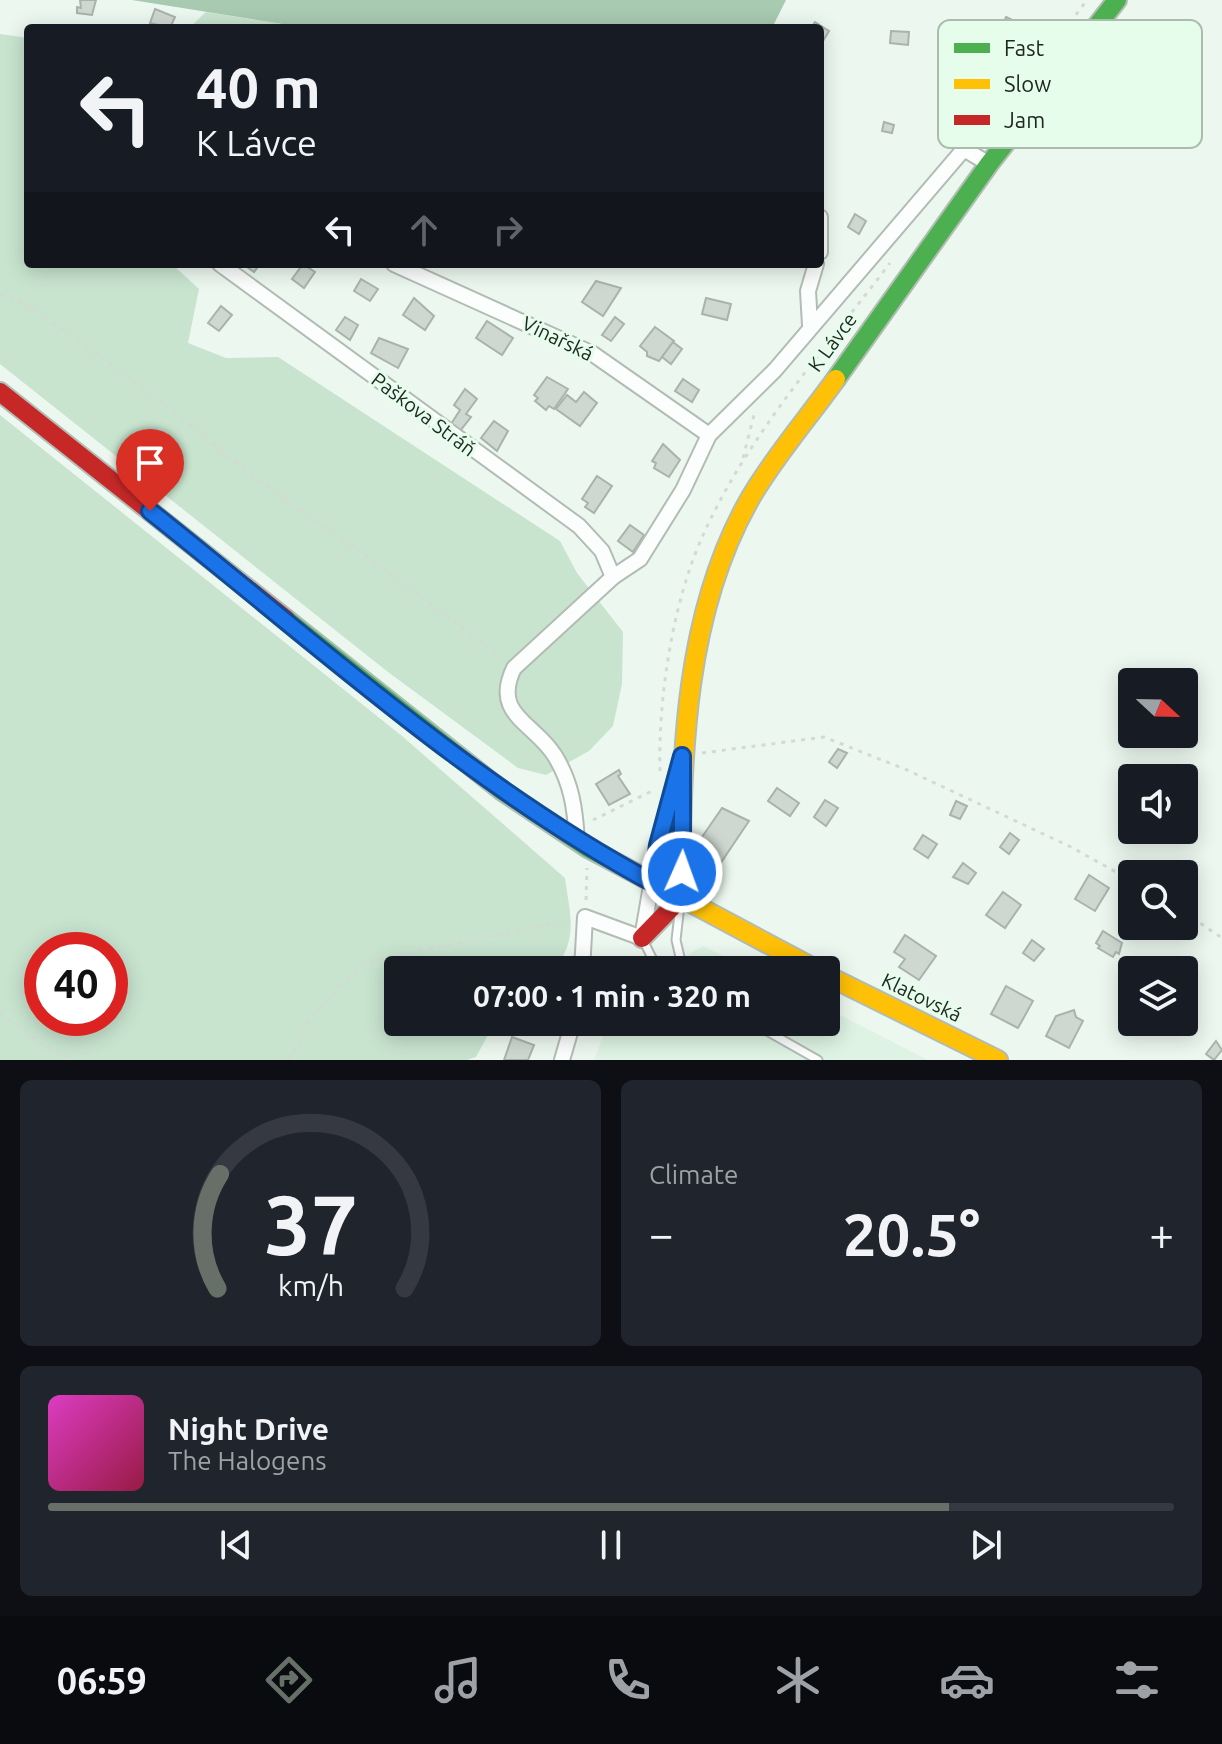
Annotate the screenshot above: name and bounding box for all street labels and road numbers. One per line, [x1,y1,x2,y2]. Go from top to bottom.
street label: K Lávce [803,308,861,376]
street label: Vinařská [519,311,597,365]
street label: Paškova Stráň [367,367,481,461]
street label: Klatovská [878,968,966,1026]

